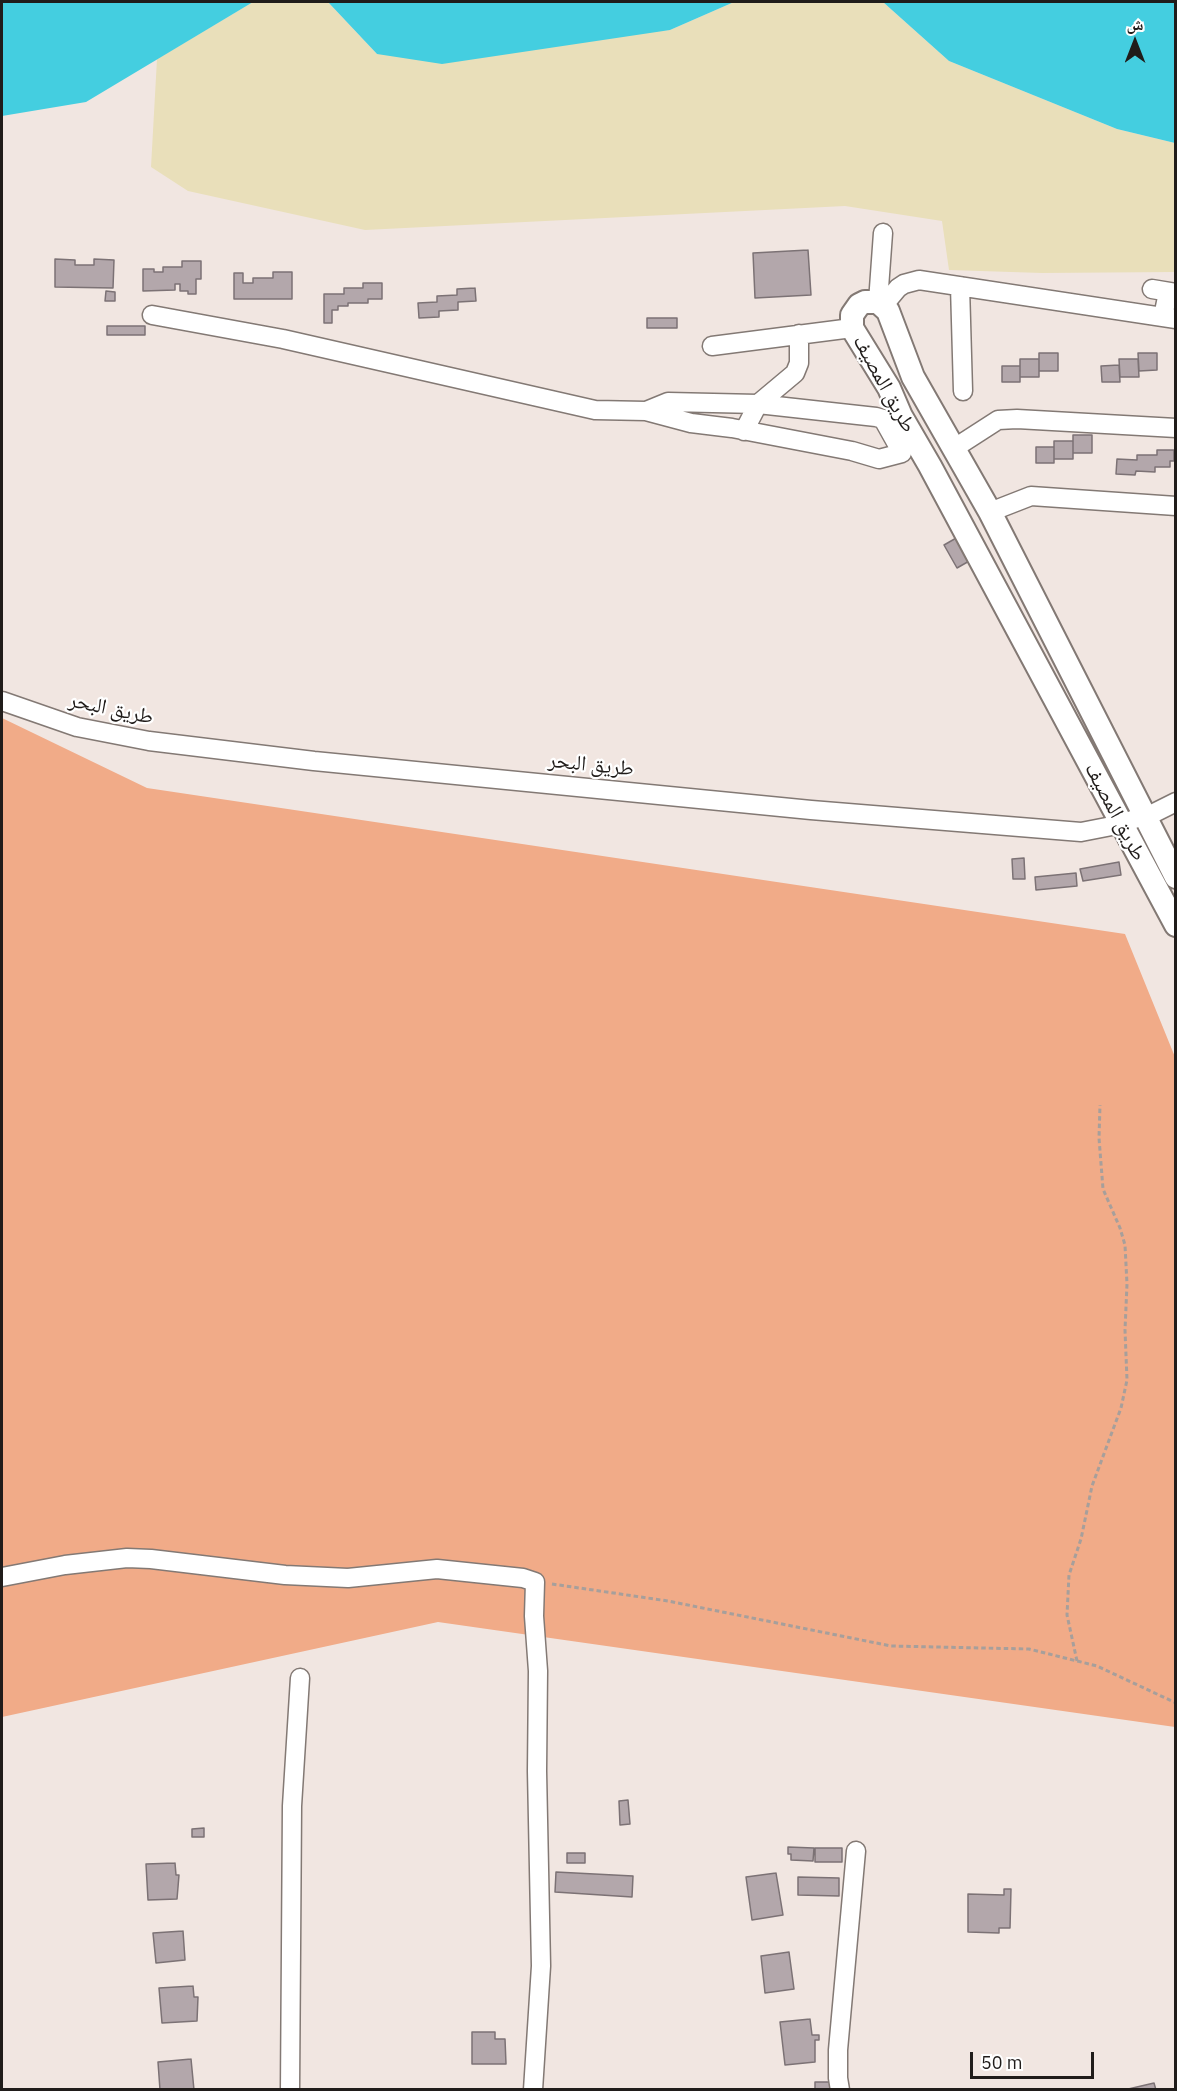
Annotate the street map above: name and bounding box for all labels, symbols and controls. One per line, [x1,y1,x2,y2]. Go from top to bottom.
north arrow [1105,12,1165,72]
text: ش [1127,14,1143,34]
street label: طريق المصيف [847,331,921,437]
street label: طريق البحر [66,688,156,730]
street label: طريق البحر [547,748,635,782]
street label: طريق المصيف [1079,759,1151,865]
scale bar [973,2040,1098,2078]
text: 50 m [981,2051,1023,2074]

